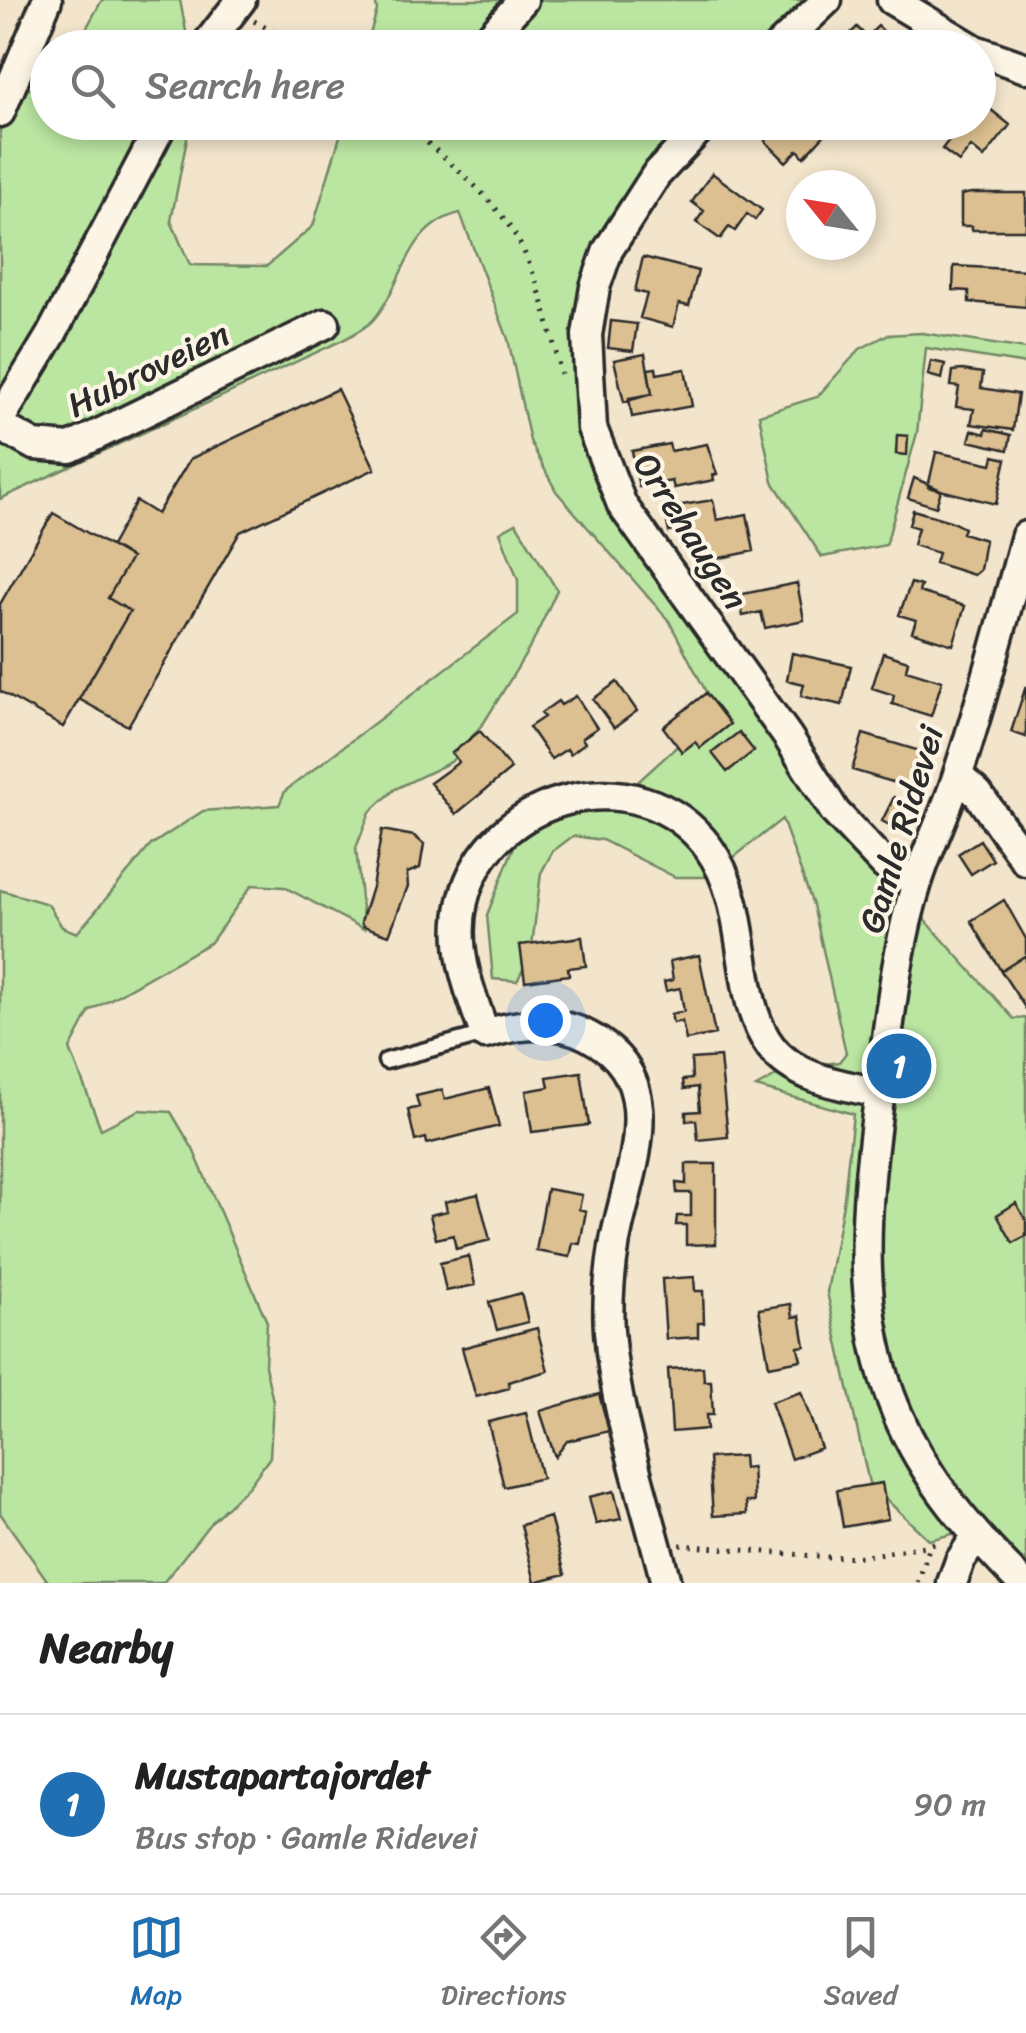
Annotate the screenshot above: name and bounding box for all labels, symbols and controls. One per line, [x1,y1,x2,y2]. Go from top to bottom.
search box [30,30,996,140]
text: Search here [145,52,345,119]
icon: search [65,58,120,113]
north arrow [786,170,876,260]
street label: Hubroveien [56,303,240,435]
street label: Orrehaugen [616,439,766,623]
street label: Gamle Ridevei [840,716,962,941]
your location [520,995,571,1046]
pin: 1 [866,1028,932,1104]
text: Nearby [40,1611,173,1685]
text: Mustapartajordet [135,1742,430,1809]
text: 1 [66,1776,79,1833]
text: 90 m [913,1776,986,1833]
text: Bus stop · Gamle Ridevei [135,1809,478,1866]
tab: Map [129,1910,184,2019]
tab: Directions [441,1910,566,2019]
tab: Saved [824,1910,897,2019]

